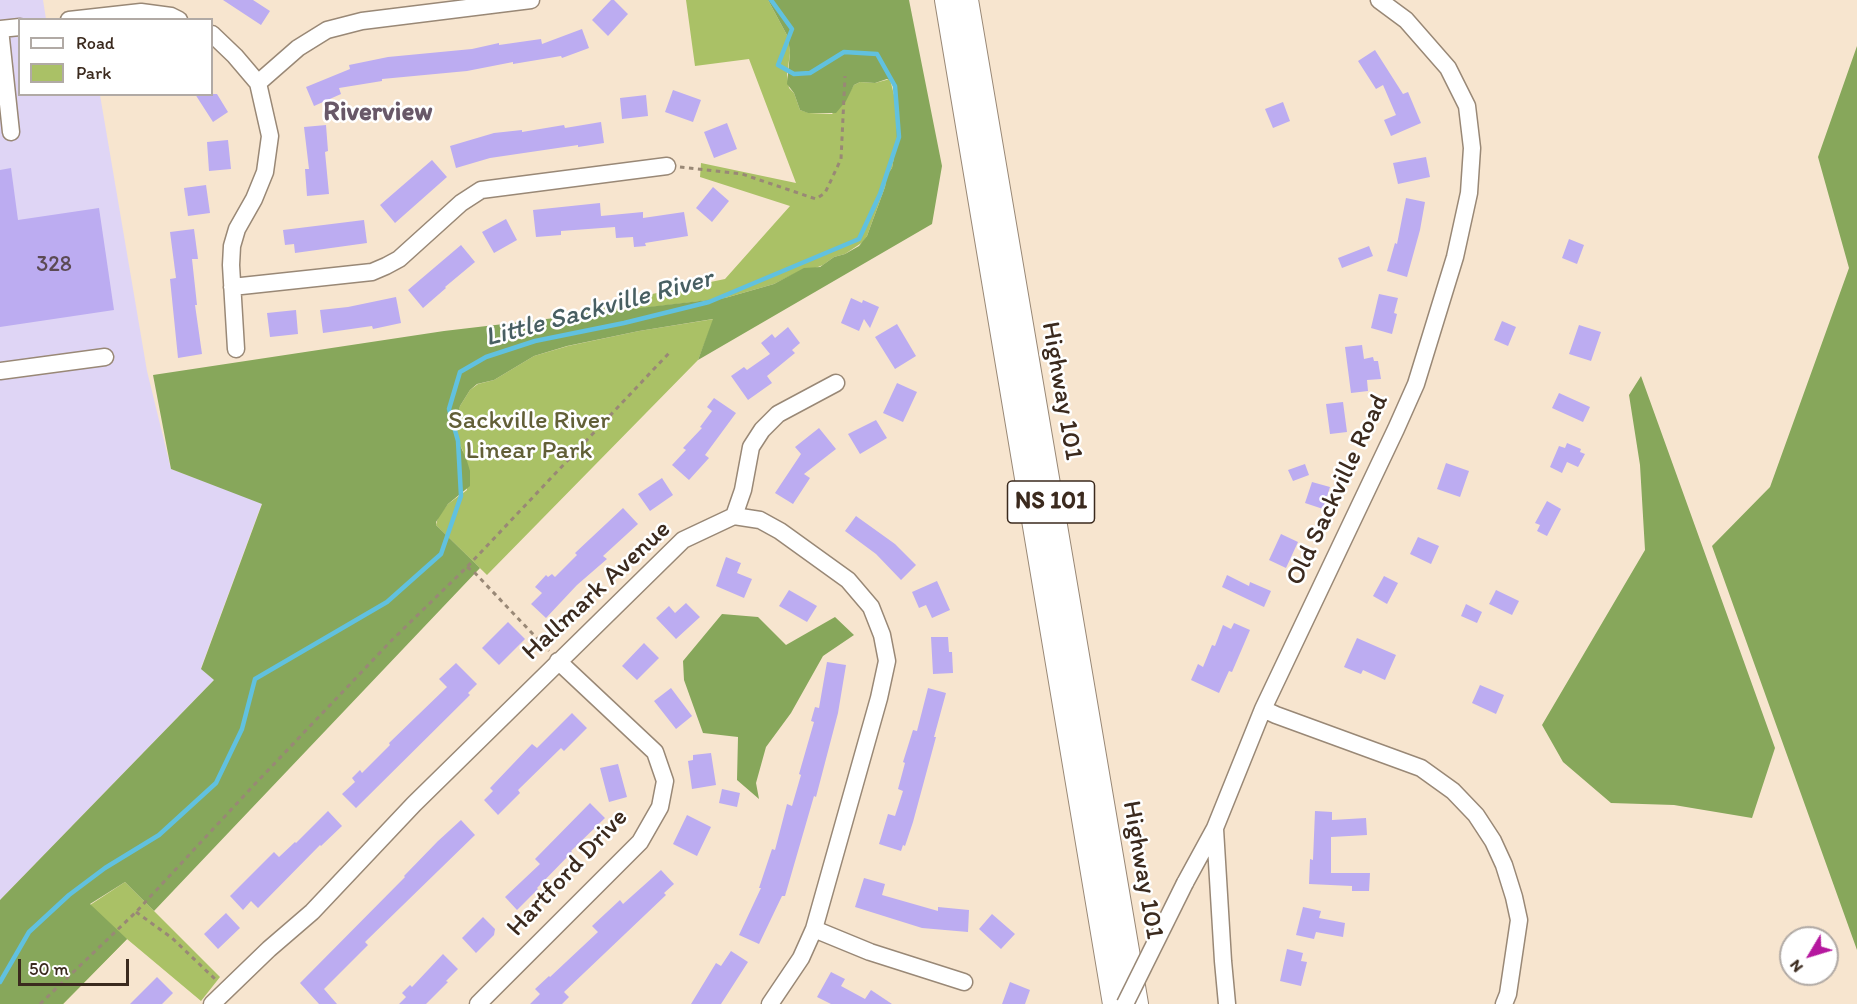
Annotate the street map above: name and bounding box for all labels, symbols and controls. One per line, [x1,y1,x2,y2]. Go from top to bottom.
legend [18,18,213,96]
text: Road [76,32,115,54]
text: Park [76,62,111,84]
district label: Riverview [323,97,433,129]
house number: 328 [36,252,72,278]
water label: Little Sackville River [482,263,716,355]
street label: Highway 101 [1033,319,1089,463]
street label: Old Sackville Road [1280,389,1396,591]
park label: Sackville River Linear Park [448,405,610,466]
road number: NS 101 [1008,481,1094,523]
street label: Hallmark Avenue [516,514,678,668]
street label: Highway 101 [1114,798,1170,942]
street label: Hartford Drive [501,803,635,943]
north arrow [1779,926,1839,986]
scale bar [21,947,132,985]
text: N [1785,956,1807,976]
text: 50 m [29,958,69,980]

